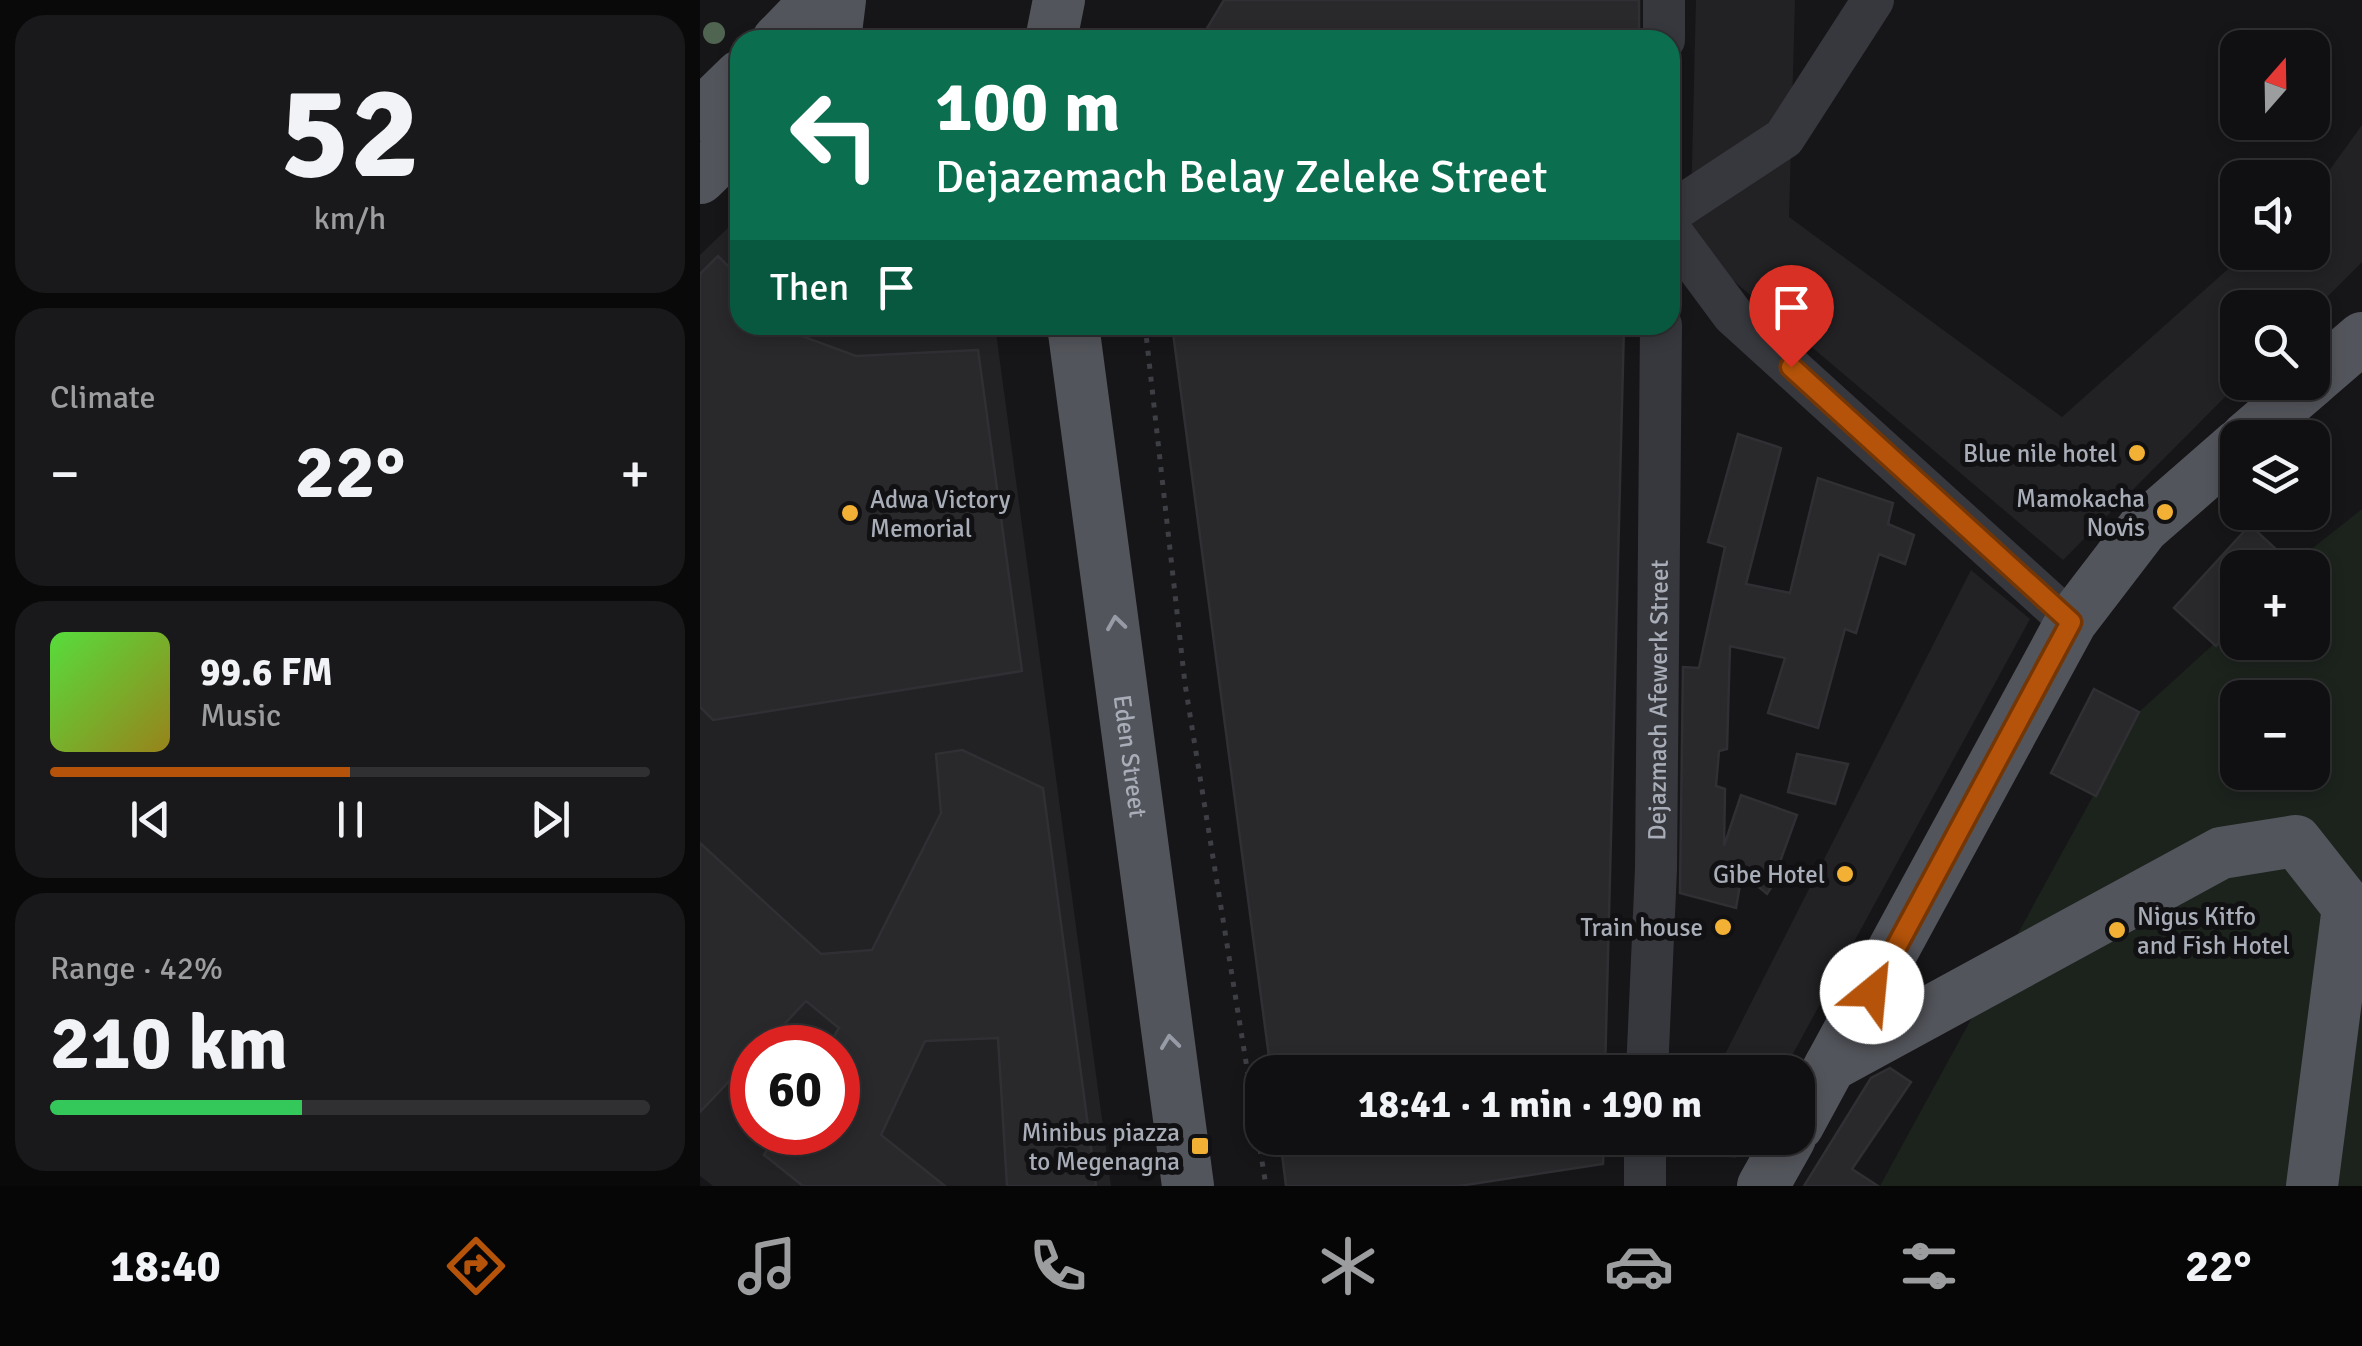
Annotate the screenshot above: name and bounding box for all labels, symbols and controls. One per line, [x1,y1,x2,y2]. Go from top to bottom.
north arrow [2220,30,2330,140]
map controls [2220,30,2330,790]
text: 52 [280,54,420,214]
text: 100 m [935,64,1120,150]
icon: left [770,70,900,200]
text: Dejazemach Belay Zeleke Street [935,150,1548,205]
button: sound [2220,160,2330,270]
text: km/h [314,199,386,238]
icon: arrive [869,260,924,315]
text: Then [770,264,849,311]
pin [1749,265,1834,368]
icon: arrive [1764,280,1819,335]
button: search [2220,290,2330,400]
text: Climate [50,378,156,417]
button: layers [2220,420,2330,530]
text: 22° [295,426,406,519]
place label: Blue nile hotel [1963,438,2117,469]
text: − [50,440,80,508]
text: + [620,440,650,508]
marker: Blue nile hotel [2126,442,2148,464]
place label: Mamokacha Novis [2016,483,2145,543]
place label: Adwa Victory Memorial [870,484,1011,544]
marker: Mamokacha Novis [2154,501,2176,523]
marker: Adwa Victory Memorial [839,502,861,524]
button: + [2220,550,2330,660]
street label: Dejazmach Afewerk Street [1641,559,1674,841]
one-way arrow [1106,614,1127,630]
text: 99.6 FM [200,649,333,696]
button: − [2220,680,2330,790]
street label: Eden Street [1107,693,1154,820]
text: Music [200,696,281,735]
icon: previous [123,792,178,847]
icon: pause [323,792,378,847]
icon: next [523,792,578,847]
place label: Gibe Hotel [1713,859,1825,890]
marker: Gibe Hotel [1834,863,1856,885]
place label: Nigus Kitfo and Fish Hotel [2137,901,2290,961]
place label: Train house [1581,912,1703,943]
marker: Train house [1712,916,1734,938]
marker: Nigus Kitfo and Fish Hotel [2106,919,2128,941]
position arrow [1820,940,1924,1044]
text: Range · 42% [50,949,223,988]
text: 210 km [50,997,288,1090]
speed limit sign: 60 [730,1025,860,1155]
one-way arrow [1160,1034,1181,1050]
text: 18:41 · 1 min · 190 m [1358,1081,1702,1128]
place label: Minibus piazza to Megenagna [1022,1117,1180,1177]
marker: Minibus piazza to Megenagna [1189,1135,1211,1157]
icon: directions [441,1231,511,1301]
icon: music [732,1231,802,1301]
icon: phone [1023,1231,1093,1301]
icon: climate [1313,1231,1383,1301]
icon: car [1604,1231,1674,1301]
icon: filters [1894,1231,1964,1301]
text: 18:40 [110,1239,221,1294]
text: 22° [2185,1239,2252,1294]

